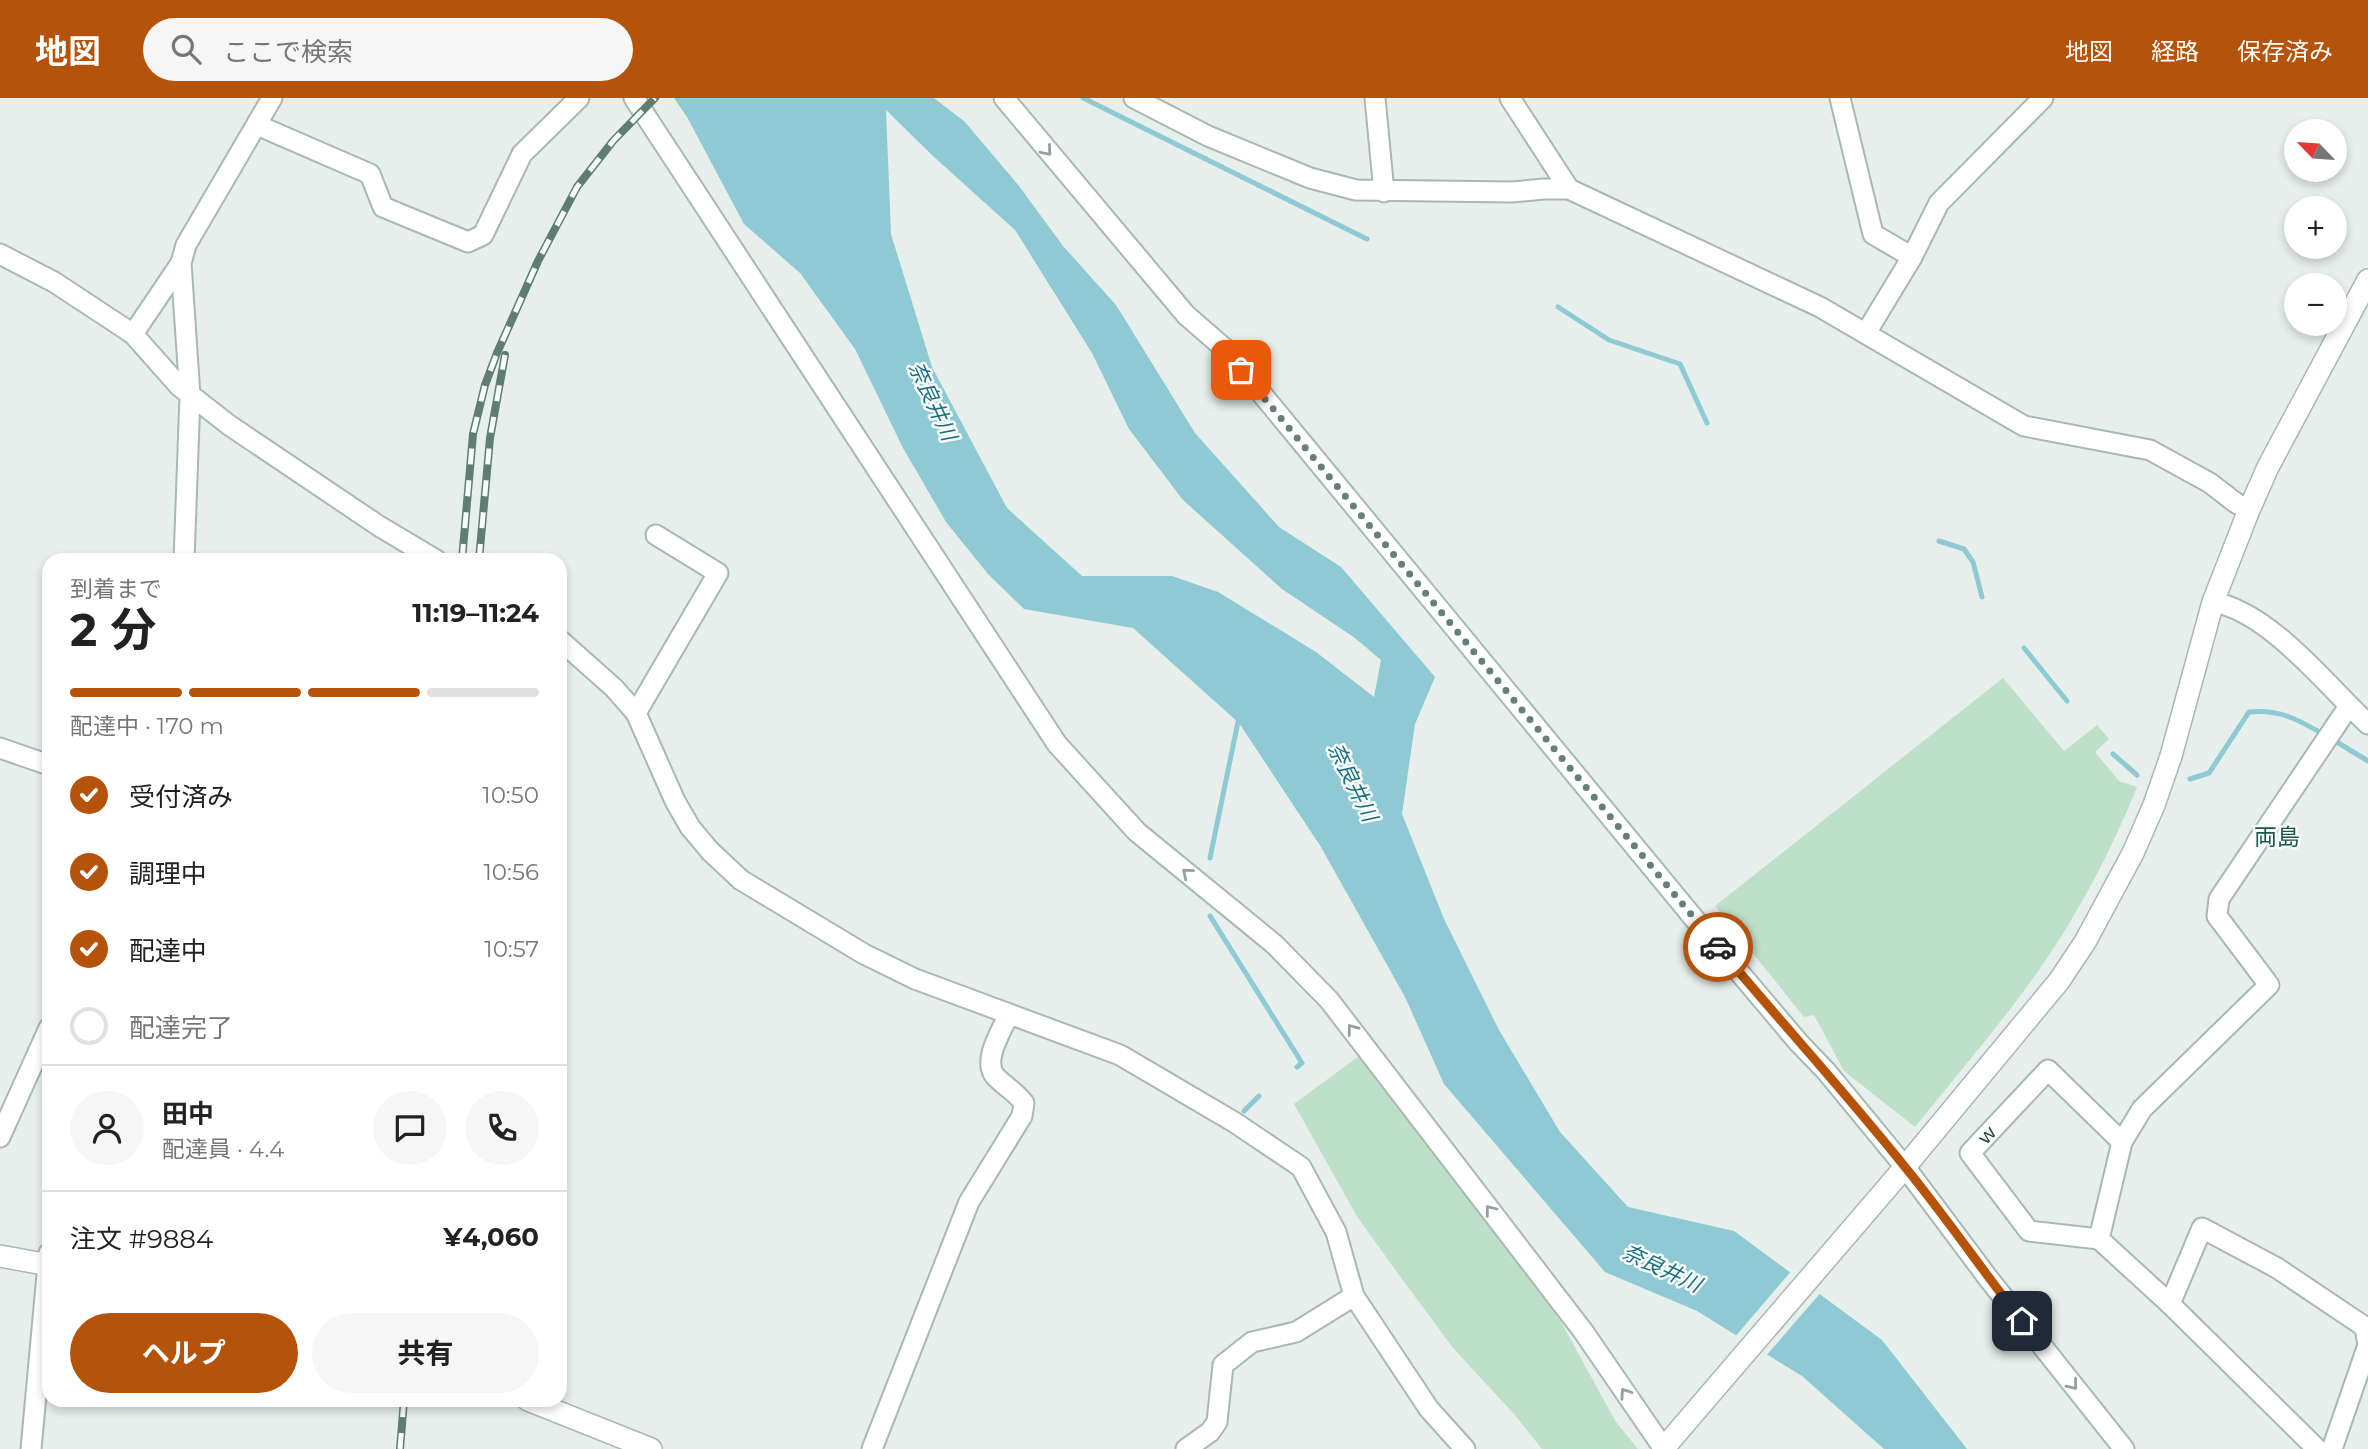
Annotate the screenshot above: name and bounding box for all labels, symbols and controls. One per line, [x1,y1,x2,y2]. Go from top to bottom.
search box [143,18,633,81]
icon: search [167,30,205,68]
text: 地図 [35,31,101,71]
text: ここで検索 [223,36,353,68]
text: 地図 [2065,37,2113,66]
text: 経路 [2151,37,2199,66]
text: 保存済み [2237,37,2333,66]
north arrow [2284,119,2347,182]
map controls [2284,119,2347,336]
one-way arrow [1039,143,1052,155]
button: + [2284,196,2347,259]
button: − [2284,273,2347,336]
pin [1211,340,1271,400]
icon: bag [1222,351,1260,389]
water label: 奈良井川 [904,358,963,446]
text: 到着まで [70,575,162,603]
text: 11:19–11:24 [412,597,539,629]
text: 2 分 [70,601,156,658]
text: 配達中 · 170 m [70,712,224,740]
water label: 奈良井川 [1323,739,1384,827]
icon: check [70,776,108,814]
text: 受付済み [129,781,233,813]
text: 10:50 [482,781,539,809]
district label: 両島 [2254,823,2300,851]
icon: check [70,853,108,891]
text: 調理中 [129,858,207,890]
text: 10:56 [484,858,539,886]
one-way arrow [1183,869,1195,882]
courier [1683,912,1753,982]
icon: car [1699,928,1737,966]
icon: check [70,930,108,968]
text: 配達中 [129,935,207,967]
text: 10:57 [484,935,539,963]
text: 配達完了 [129,1012,233,1044]
one-way arrow [1347,1024,1360,1037]
button: person [70,1091,144,1165]
button: chat [373,1091,447,1165]
button: phone [465,1091,539,1165]
text: 田中 [162,1098,214,1130]
street label: ｗ [1972,1120,2002,1150]
text: 配達員 · 4.4 [162,1135,284,1163]
one-way arrow [1485,1205,1498,1218]
text: ¥4,060 [443,1221,539,1253]
text: 注文 #9884 [70,1223,213,1255]
water label: 奈良井川 [1619,1239,1707,1298]
pin [1992,1291,2052,1351]
icon: home [2003,1302,2041,1340]
button: ヘルプ [70,1313,298,1393]
button: 共有 [312,1313,539,1393]
one-way arrow [2065,1378,2078,1390]
one-way arrow [1621,1388,1633,1401]

